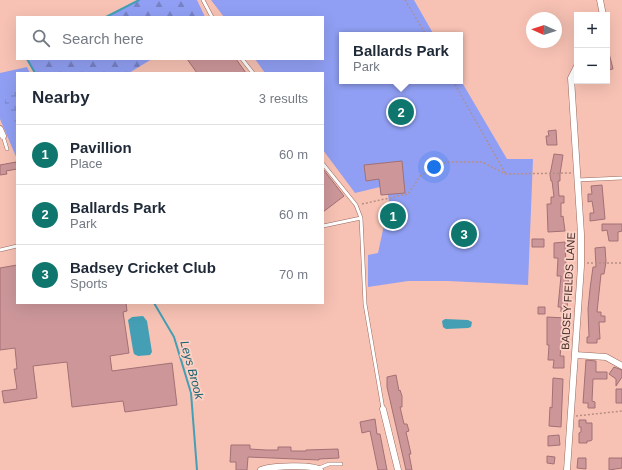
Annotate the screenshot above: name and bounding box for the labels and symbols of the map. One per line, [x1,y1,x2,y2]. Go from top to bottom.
north arrow [526,12,562,48]
pin: 2 [388,97,414,127]
your location [424,157,444,177]
pin: 1 [380,201,406,231]
pin: 3 [451,219,477,249]
street label: BADSEY FIELDS LANE [559,232,577,350]
water label: Leys Brook [177,339,207,402]

